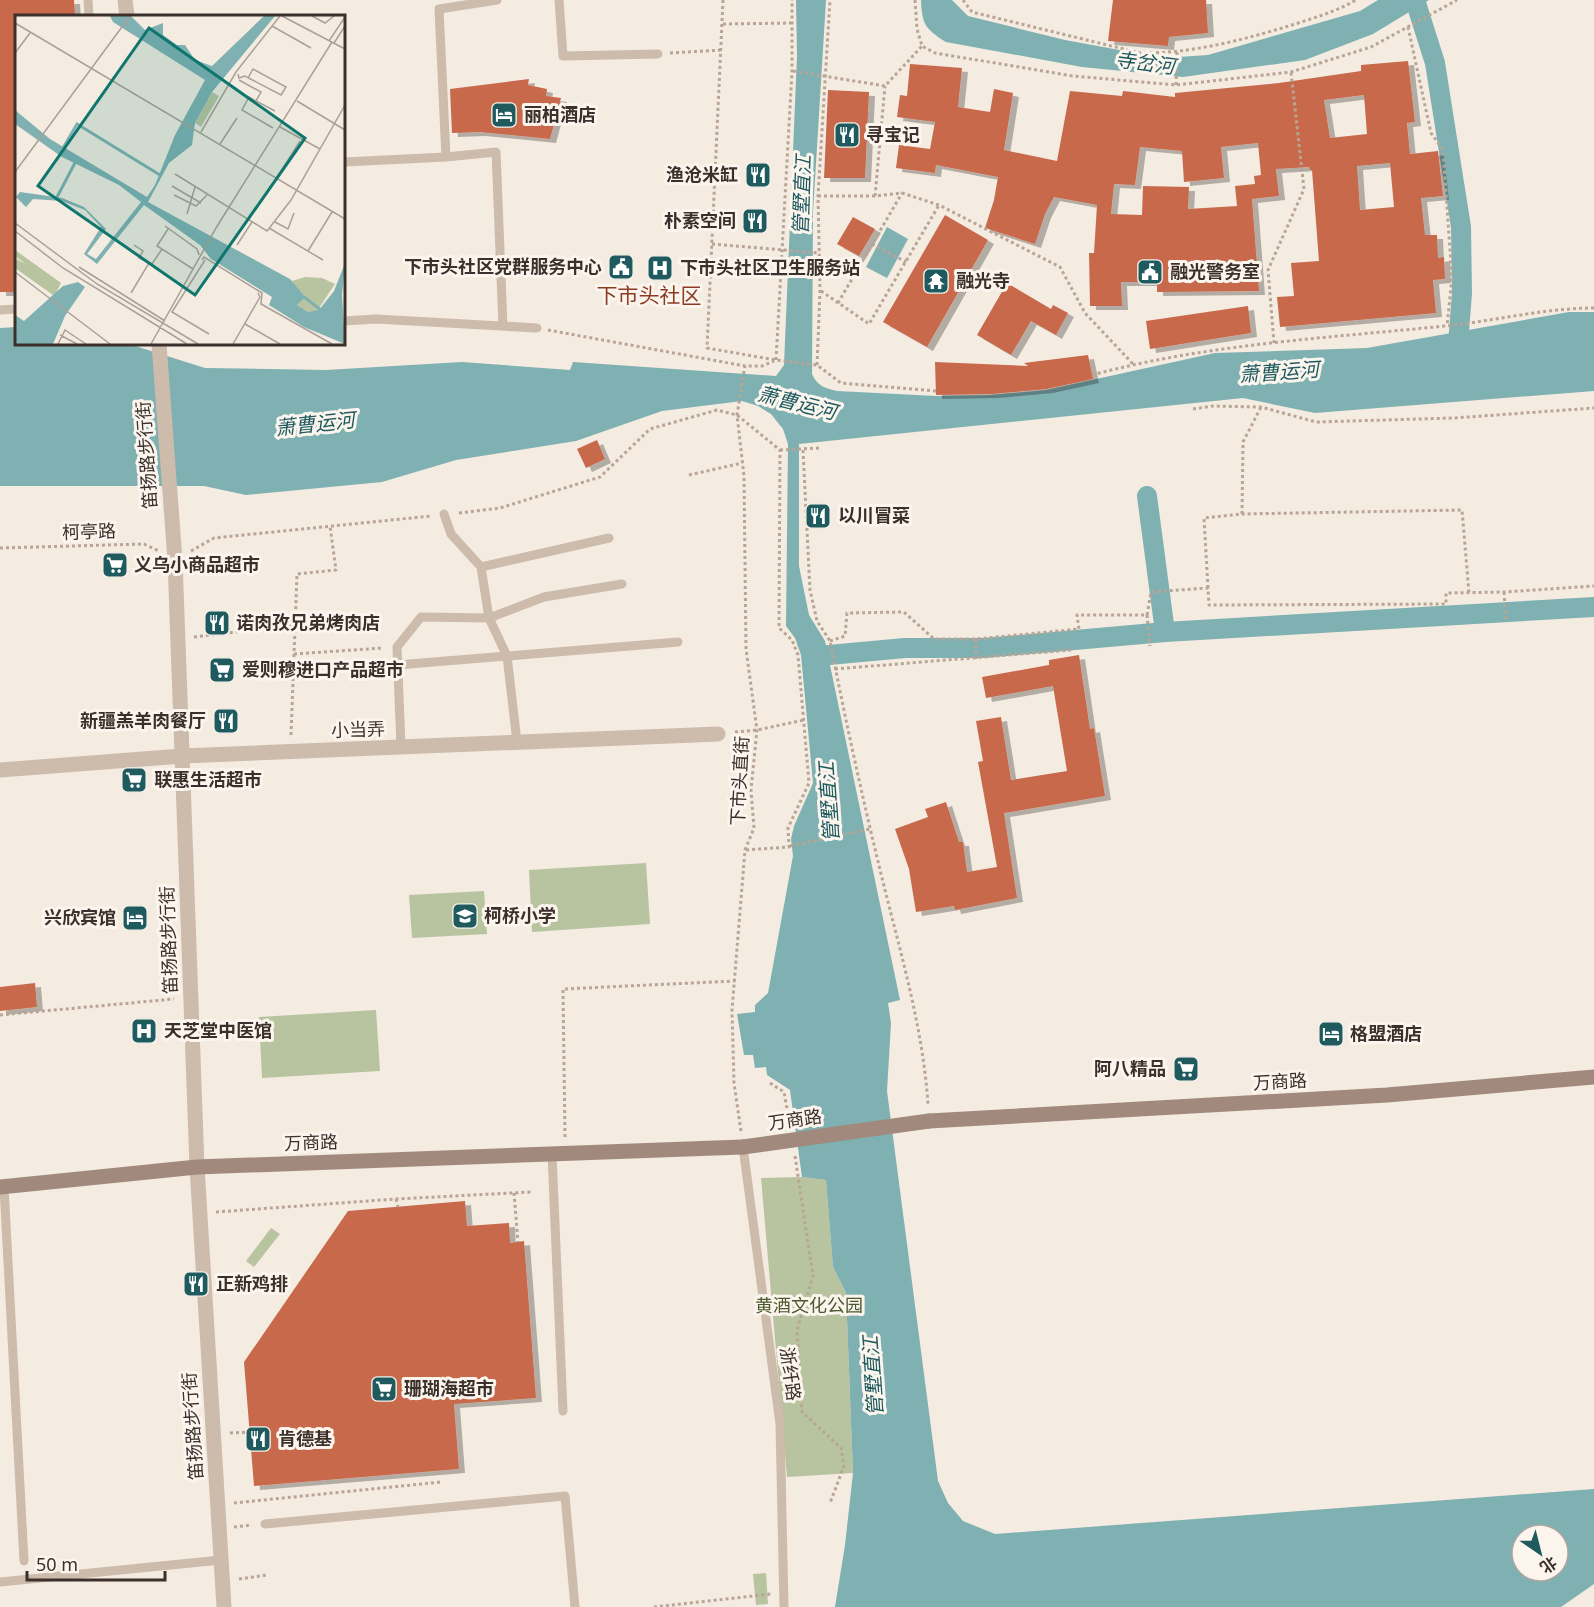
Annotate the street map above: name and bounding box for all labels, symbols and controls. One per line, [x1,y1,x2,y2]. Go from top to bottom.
inset map [15,15,345,345]
water label: 寺岔河 [1114,45,1180,80]
hotel icon: 丽柏酒店 [489,100,519,130]
place label: 丽柏酒店 [524,102,596,126]
restaurant icon: 寻宝记 [832,120,862,150]
place label: 寻宝记 [866,122,920,146]
water label: 管墅直江 [787,153,816,235]
restaurant icon: 渔沧米缸 [743,160,773,190]
place label: 渔沧米缸 [666,162,738,186]
restaurant icon: 朴素空间 [740,206,770,236]
place label: 朴素空间 [664,208,736,232]
public building icon: 下市头社区党群服务中心 [606,252,636,282]
hospital icon: 下市头社区卫生服务站 [645,253,675,283]
place label: 下市头社区党群服务中心 [404,254,602,278]
place label: 下市头社区卫生服务站 [680,255,860,279]
public building icon: 融光警务室 [1135,257,1165,287]
place label: 融光警务室 [1170,259,1260,283]
temple icon: 融光寺 [921,266,951,296]
place label: 融光寺 [956,268,1010,292]
district label: 下市头社区 [597,281,702,309]
water label: 萧曹运河 [1238,355,1324,388]
water label: 萧曹运河 [755,380,843,426]
street label: 笛扬路步行街 [130,400,162,510]
water label: 萧曹运河 [274,405,360,441]
restaurant icon: 以川冒菜 [803,501,833,531]
place label: 以川冒菜 [838,503,910,527]
street label: 柯亭路 [62,518,116,544]
supermarket icon: 义乌小商品超市 [100,550,130,580]
place label: 义乌小商品超市 [134,552,260,576]
restaurant icon: 诺肉孜兄弟烤肉店 [202,608,232,638]
place label: 诺肉孜兄弟烤肉店 [236,610,380,634]
supermarket icon: 爱则穆进口产品超市 [207,655,237,685]
place label: 爱则穆进口产品超市 [242,657,404,681]
restaurant icon: 新疆羔羊肉餐厅 [211,706,241,736]
place label: 新疆羔羊肉餐厅 [80,708,206,732]
street label: 小当弄 [331,716,385,742]
street label: 下市头直街 [725,735,753,827]
water label: 管墅直江 [812,759,845,843]
supermarket icon: 联惠生活超市 [119,765,149,795]
place label: 联惠生活超市 [154,767,262,791]
street label: 笛扬路步行街 [154,886,182,994]
school or university icon: 柯桥小学 [450,901,480,931]
hotel icon: 兴欣宾馆 [120,903,150,933]
place label: 柯桥小学 [484,903,556,927]
place label: 兴欣宾馆 [44,905,116,929]
hospital icon: 天芝堂中医馆 [129,1016,159,1046]
place label: 天芝堂中医馆 [164,1018,272,1042]
hotel icon: 格盟酒店 [1316,1019,1346,1049]
place label: 格盟酒店 [1350,1021,1422,1045]
supermarket icon: 阿八精品 [1171,1054,1201,1084]
place label: 阿八精品 [1094,1056,1166,1080]
street label: 万商路 [1252,1068,1308,1094]
street label: 万商路 [766,1103,823,1135]
street label: 万商路 [284,1129,338,1155]
restaurant icon: 正新鸡排 [181,1269,211,1299]
place label: 正新鸡排 [216,1271,288,1295]
park label: 黄酒文化公园 [755,1293,863,1317]
water label: 管墅直江 [856,1333,889,1417]
street label: 浙纤路 [775,1345,807,1402]
street label: 笛扬路步行街 [176,1371,208,1481]
supermarket icon: 珊瑚海超市 [369,1374,399,1404]
place label: 珊瑚海超市 [404,1376,494,1400]
restaurant icon: 肯德基 [243,1424,273,1454]
place label: 肯德基 [278,1426,332,1450]
north arrow [1510,1523,1570,1583]
scale bar [27,1544,165,1582]
text: 50 m [36,1552,78,1576]
text: 北 [1536,1552,1561,1579]

